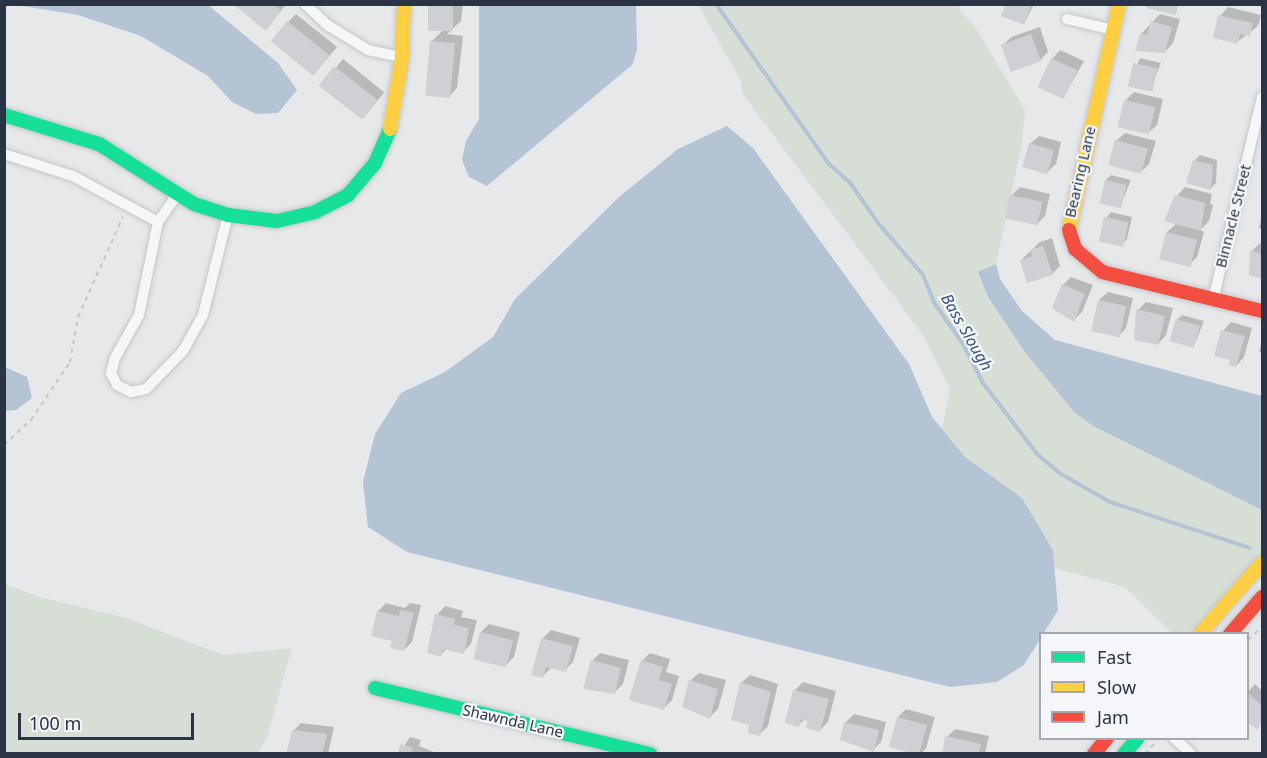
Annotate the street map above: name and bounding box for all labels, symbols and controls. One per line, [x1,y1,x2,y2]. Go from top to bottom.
street label: Bearing Lane [1061,125,1099,219]
street label: Binnacle Street [1211,162,1255,270]
water label: Bass Slough [937,290,997,374]
legend [1039,632,1249,740]
text: Fast [1097,645,1132,669]
text: Slow [1097,675,1136,699]
scale bar [21,701,196,739]
street label: Shawnda Lane [461,701,565,741]
text: Jam [1097,705,1129,729]
text: 100 m [29,711,81,735]

